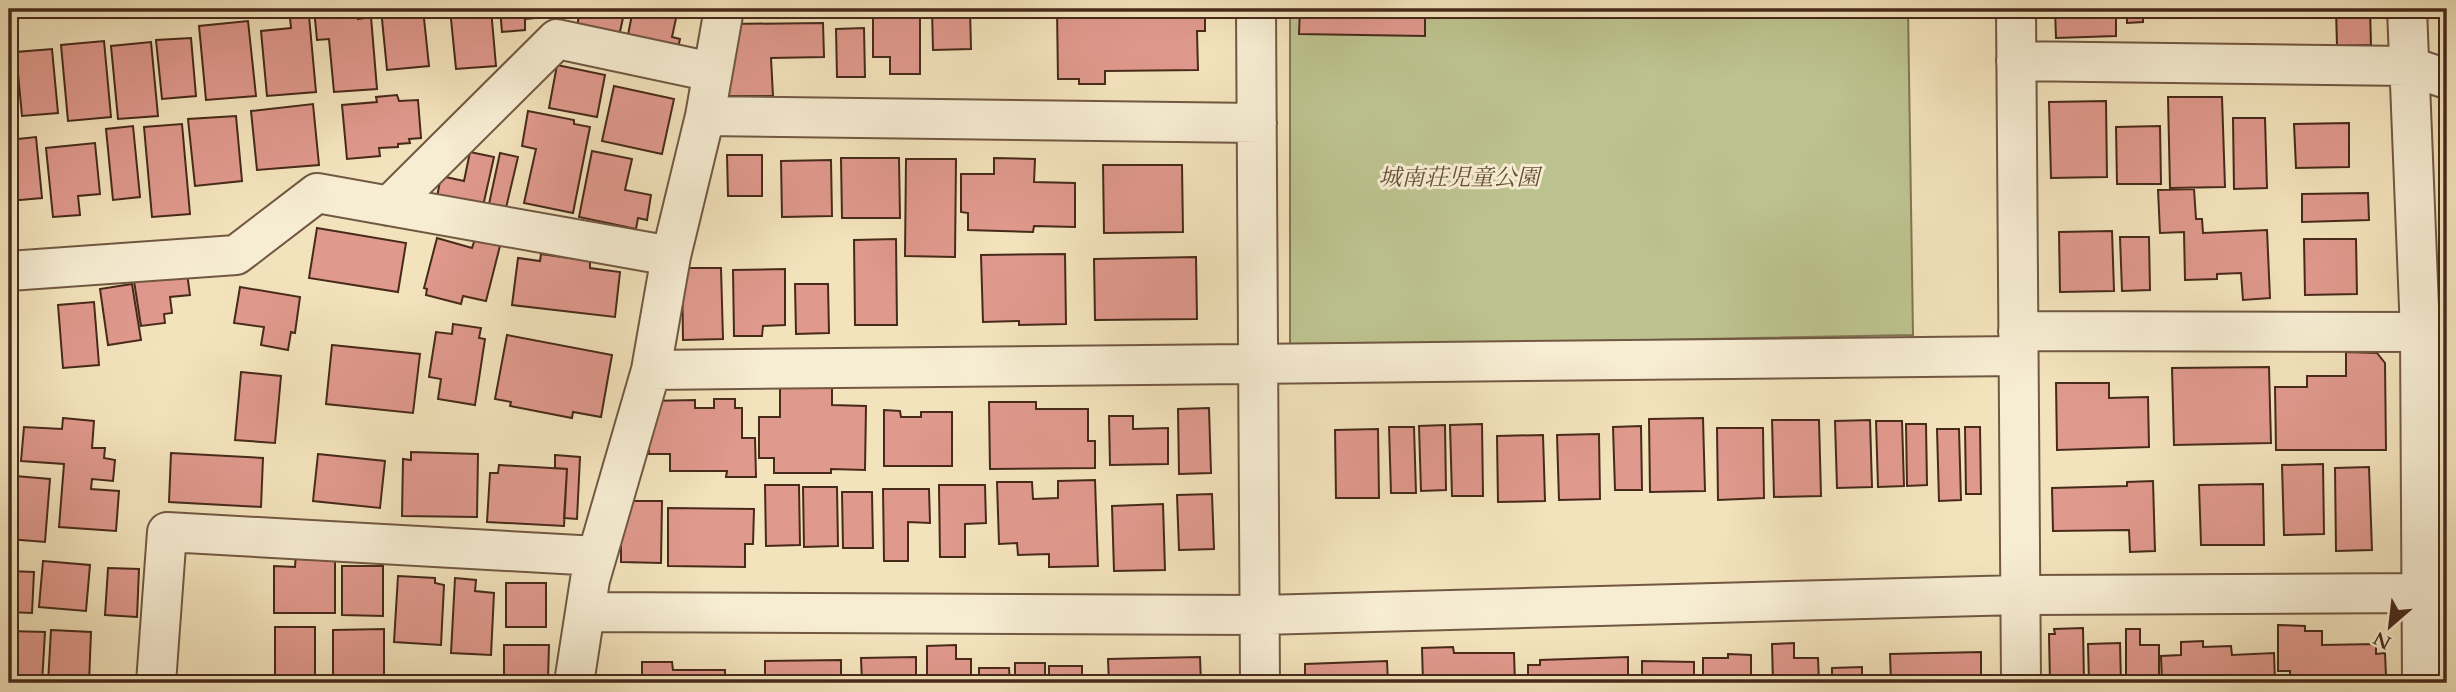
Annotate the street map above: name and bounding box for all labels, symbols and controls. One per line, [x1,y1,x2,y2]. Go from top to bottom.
park label: 城南荘児童公園 [1379,162,1544,193]
north arrow [2354,590,2424,660]
text: N [2369,625,2396,655]

